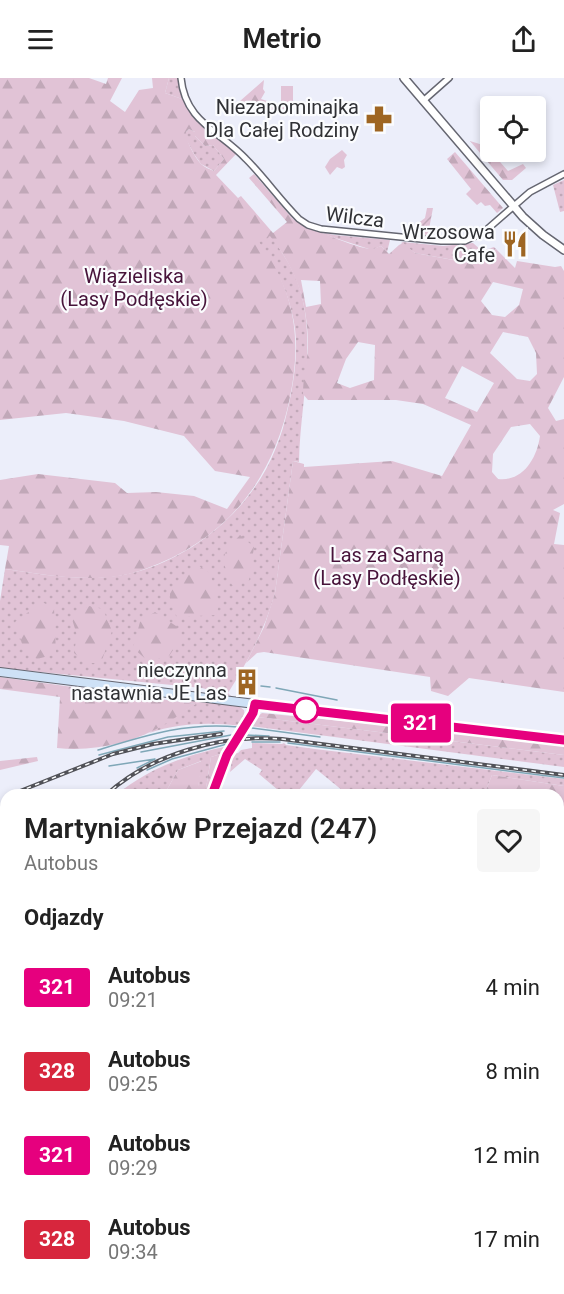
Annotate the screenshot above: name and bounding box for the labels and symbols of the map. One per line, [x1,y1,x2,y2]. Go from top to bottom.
place label: Niezapominajka Dla Całej Rodziny [205,95,360,142]
pharmacy icon: Niezapominajka Dla Całej Rodziny [364,104,394,134]
street label: Wilcza [324,202,386,232]
place label: Wrzosowa Cafe [402,220,495,267]
restaurant icon: Wrzosowa Cafe [500,229,530,259]
park label: Wiązieliska (Lasy Podłęskie) [60,264,208,311]
park label: Las za Sarną (Lasy Podłęskie) [313,543,461,590]
place label: nieczynna nastawnia JE Las [71,658,227,705]
building icon: nieczynna nastawnia JE Las [232,667,262,697]
unlabelled marker [293,697,319,723]
line badge: 321 [386,704,456,742]

